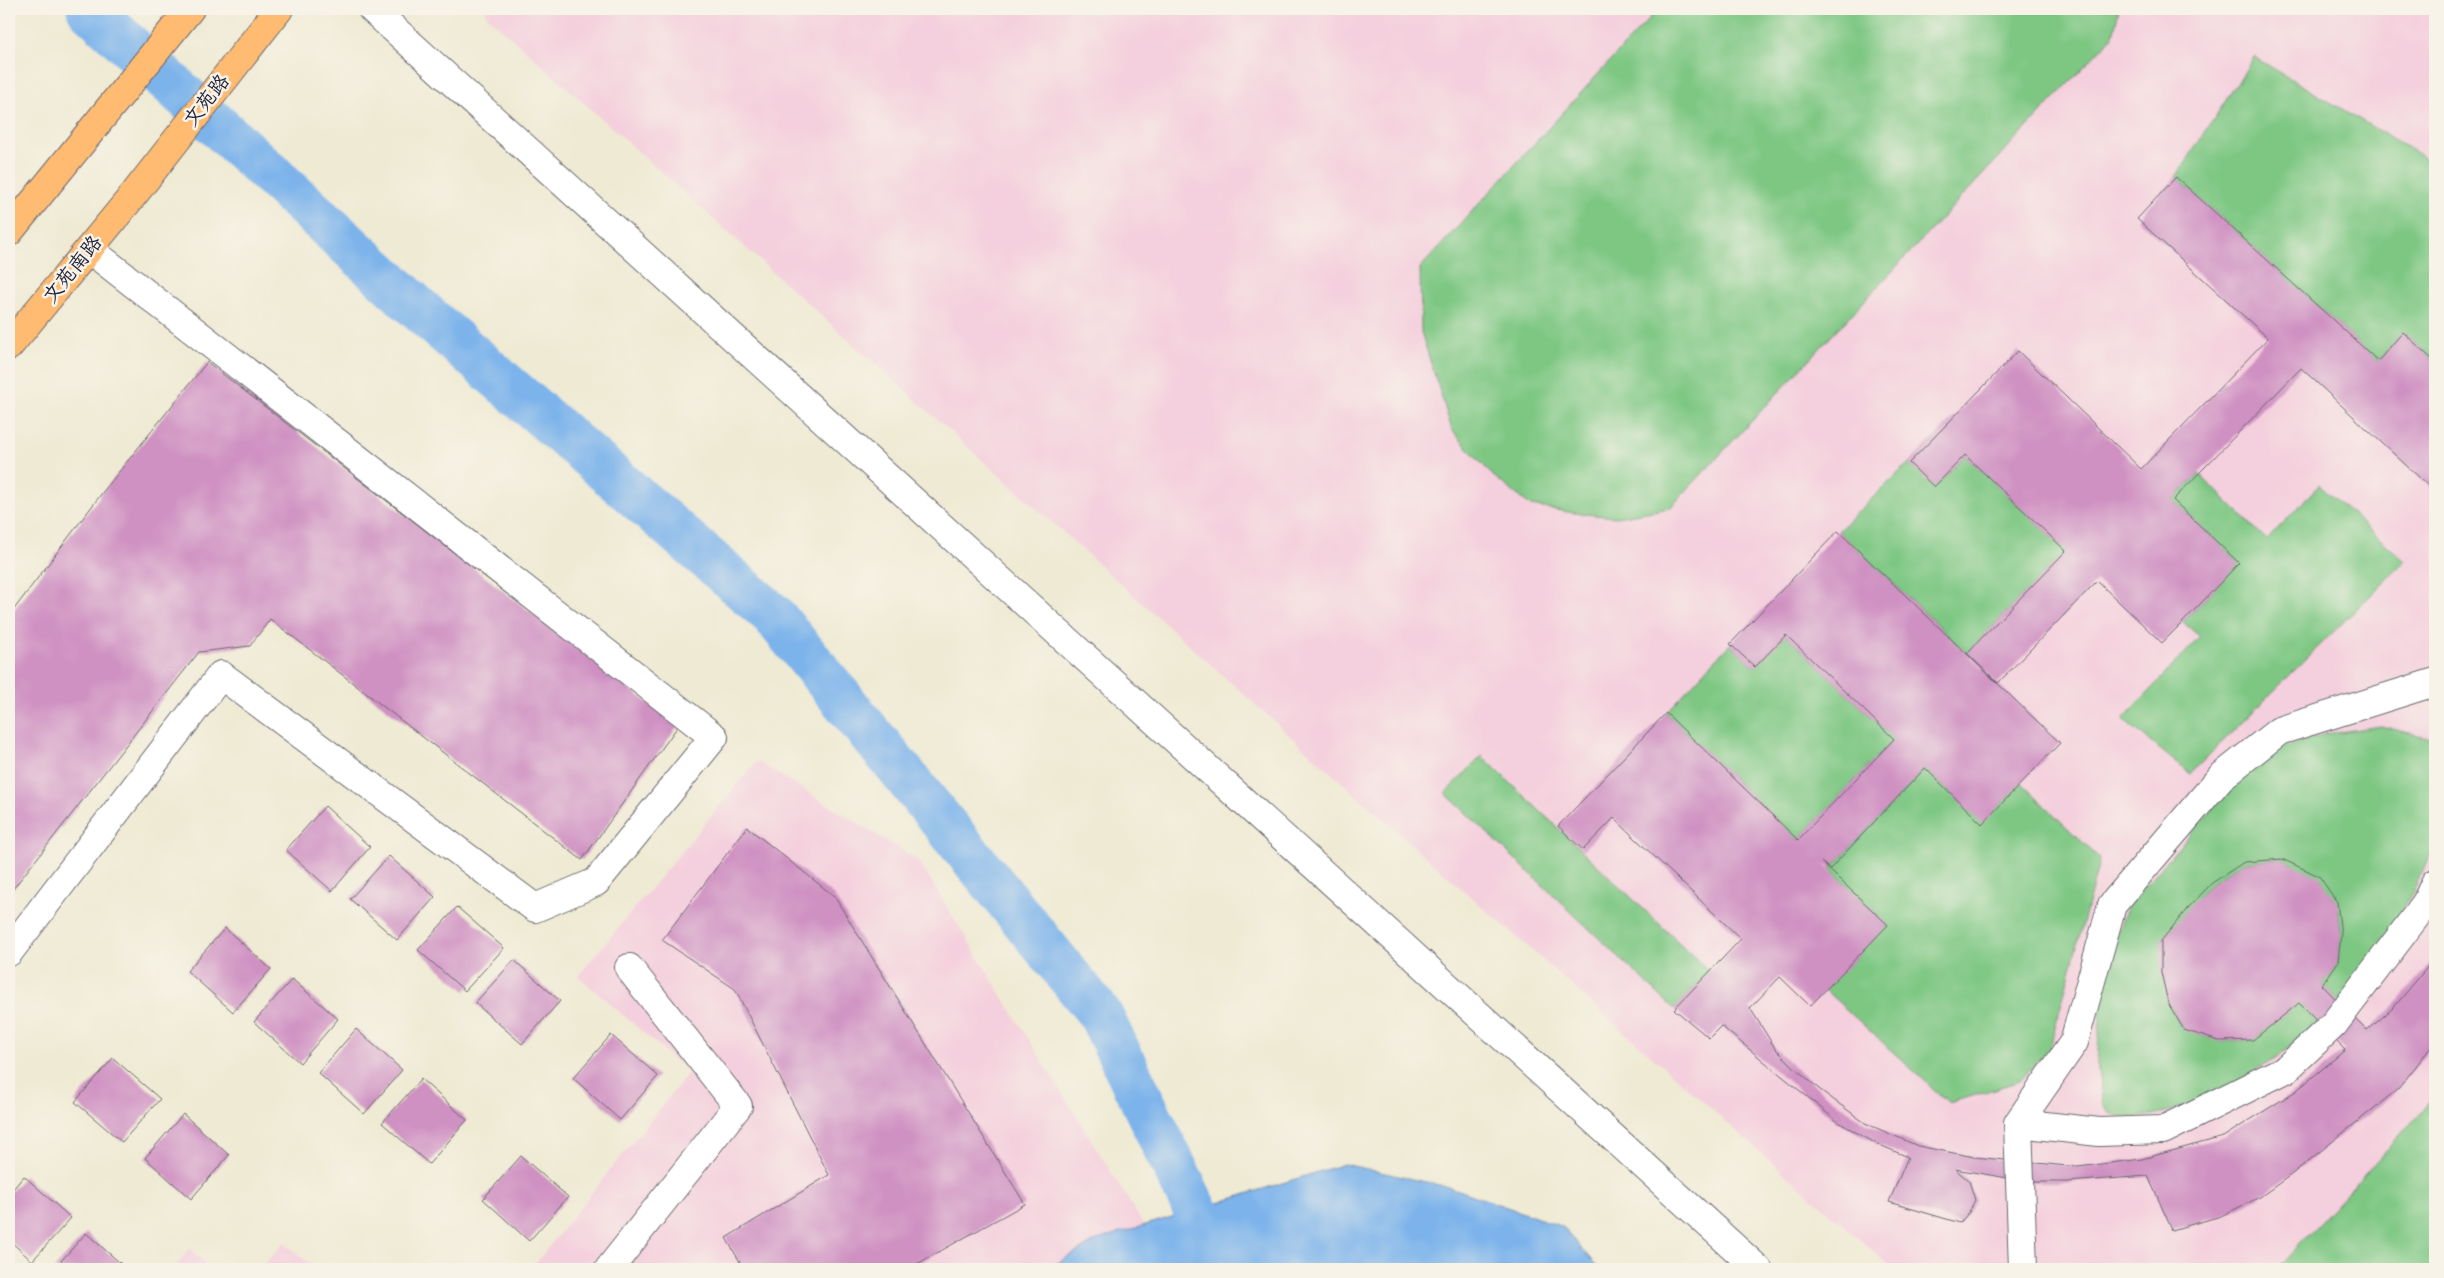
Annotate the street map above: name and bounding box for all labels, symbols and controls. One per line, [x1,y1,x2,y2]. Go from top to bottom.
street label: 文苑路 [178,68,235,132]
street label: 文苑南路 [38,230,108,308]

